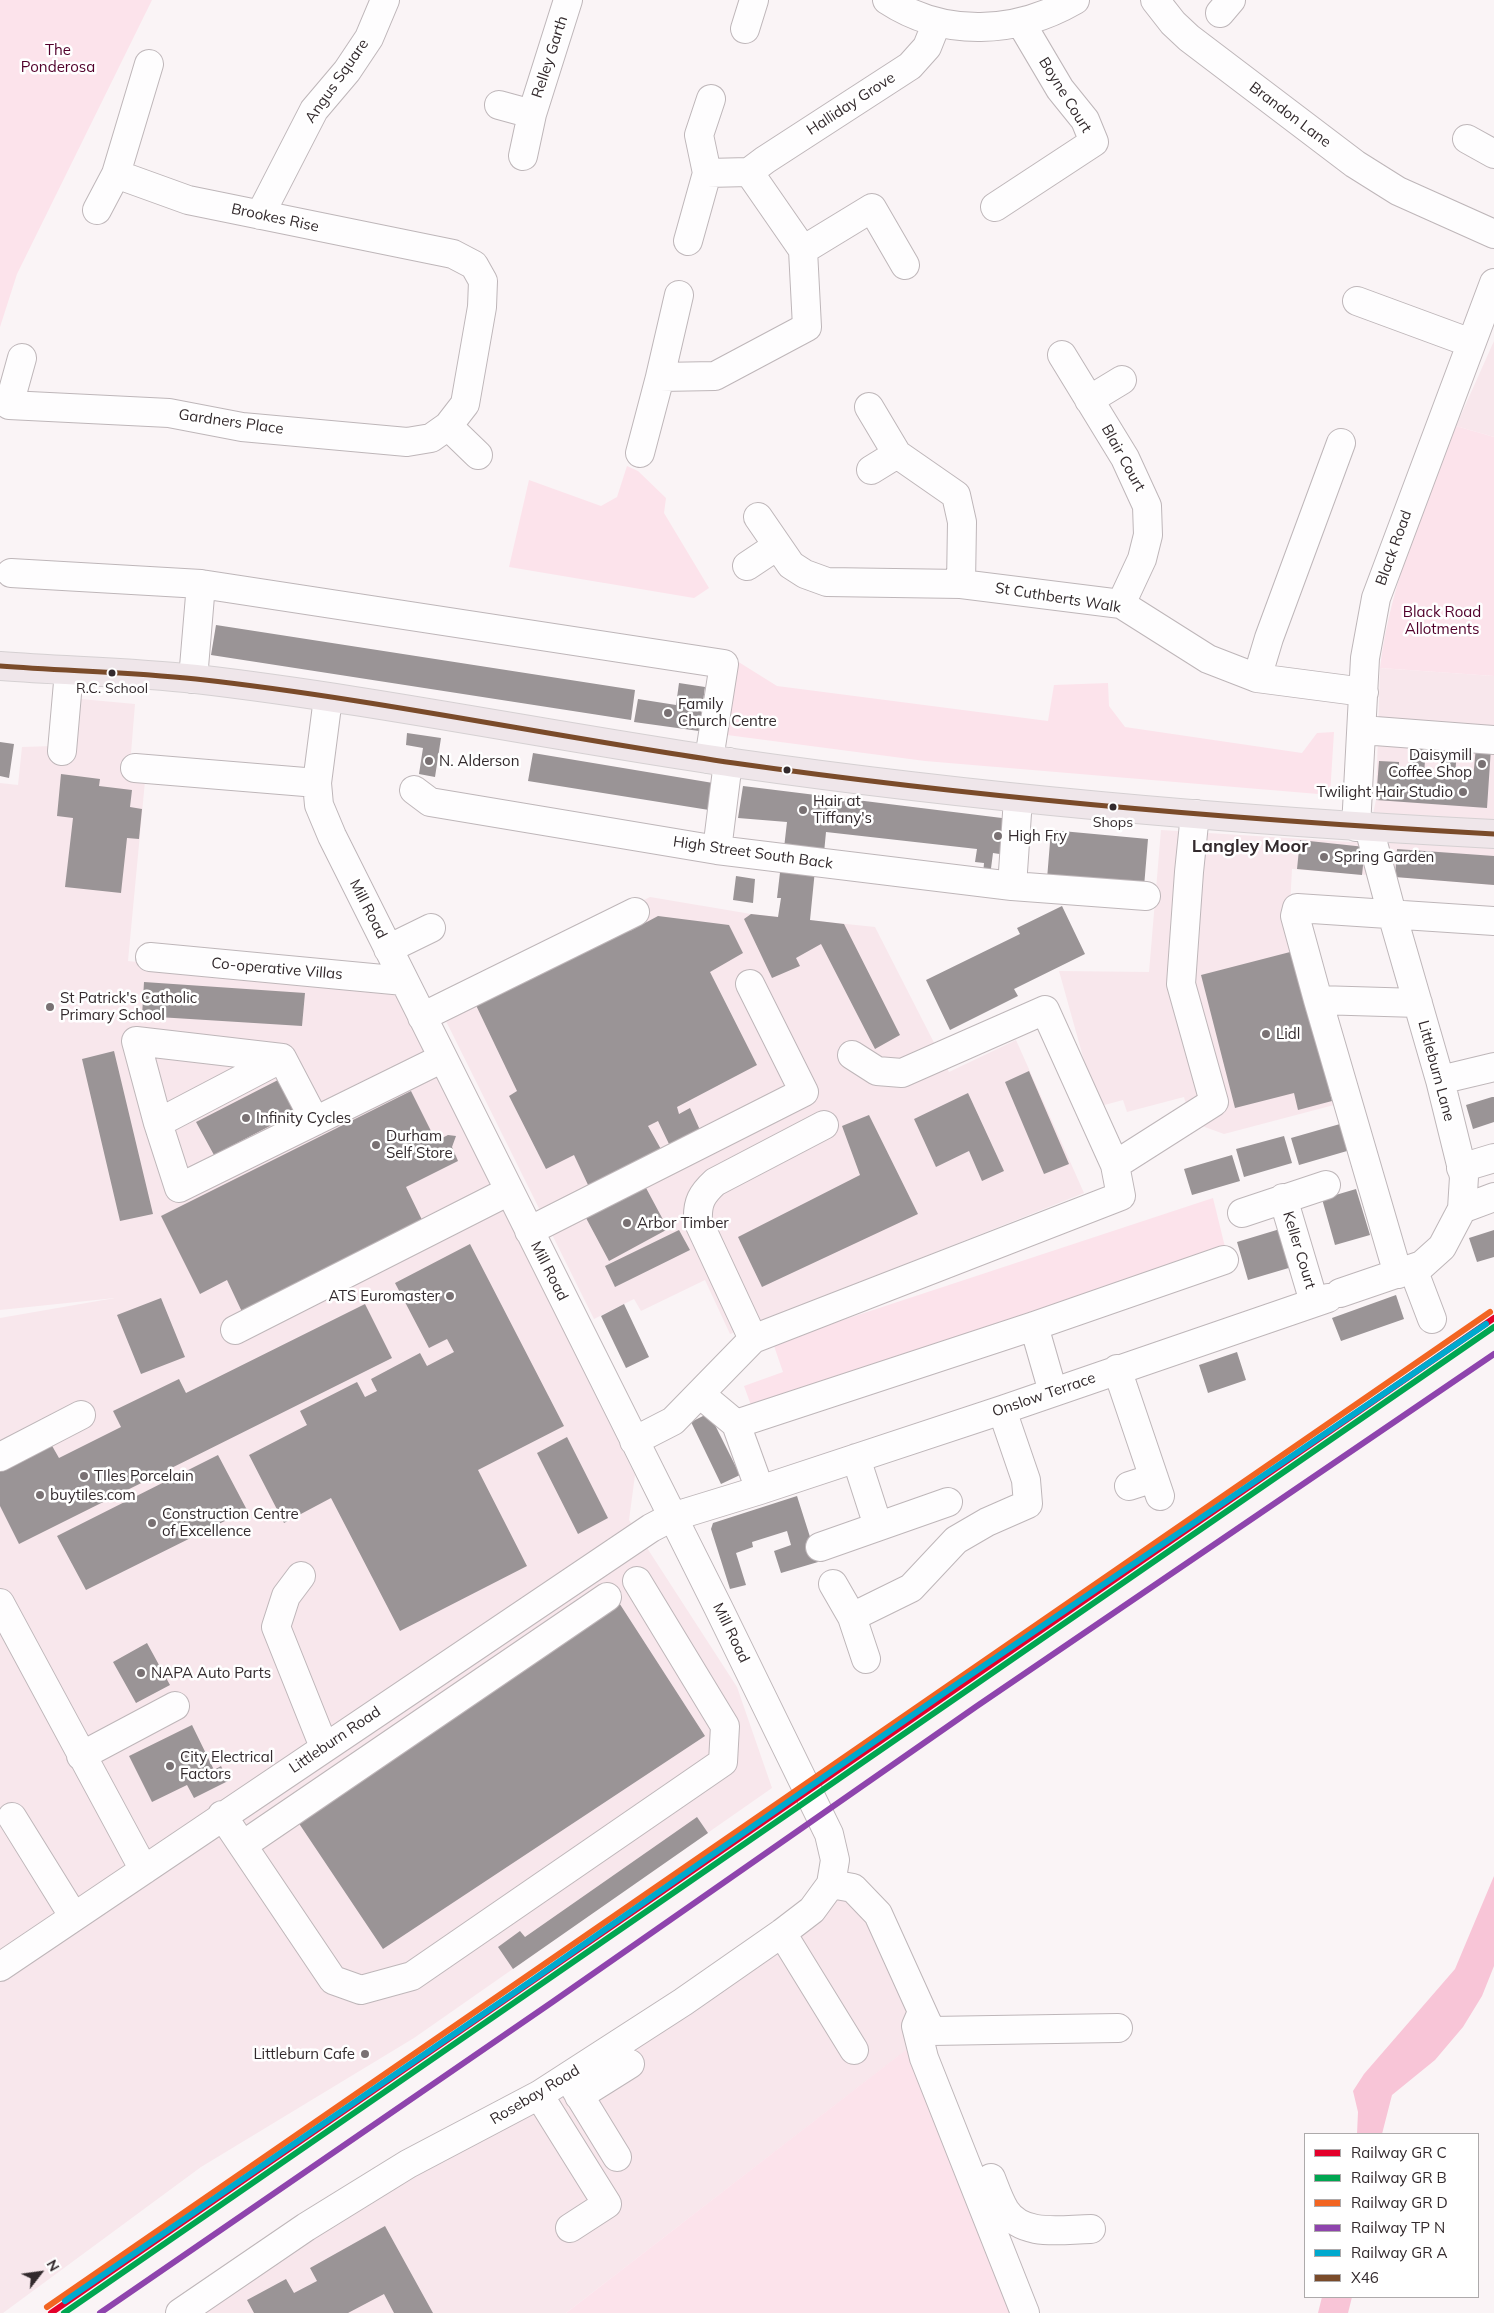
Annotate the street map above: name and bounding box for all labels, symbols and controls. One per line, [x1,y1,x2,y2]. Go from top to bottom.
street label: Relley Garth [528,14,572,100]
street label: Angus Square [301,36,373,126]
park label: The Ponderosa [21,41,95,76]
street label: Boyne Court [1035,54,1095,136]
street label: Halliday Grove [803,69,899,139]
street label: Brandon Lane [1246,78,1334,152]
street label: Brookes Rise [229,200,321,236]
street label: Gardners Place [177,406,285,438]
street label: Blair Court [1097,421,1149,495]
street label: Black Road [1372,508,1416,588]
street label: St Cuthberts Walk [994,579,1122,617]
park label: Black Road Allotments [1403,603,1481,638]
marker: R.C. School [107,668,117,678]
place label: R.C. School [76,681,148,697]
place label: Family Church Centre [678,695,777,730]
marker: Family Church Centre [662,707,674,719]
place label: Daisymill Coffee Shop [1388,746,1472,781]
place label: N. Alderson [439,752,519,770]
marker: N. Alderson [423,755,435,767]
marker: Daisymill Coffee Shop [1476,758,1488,770]
unlabelled marker [782,765,792,775]
place label: Twilight Hair Studio [1316,783,1453,801]
marker: Twilight Hair Studio [1457,786,1469,798]
place label: Hair at Tiffany's [813,792,872,827]
marker: Shops [1108,802,1118,812]
marker: Hair at Tiffany's [797,804,809,816]
place label: Shops [1093,815,1133,831]
place label: High Fry [1008,827,1067,845]
marker: High Fry [992,830,1004,842]
street label: High Street South Back [672,833,834,873]
district label: Langley Moor [1192,836,1308,858]
place label: Spring Garden [1334,848,1434,866]
marker: Spring Garden [1318,851,1330,863]
street label: Mill Road [345,876,391,942]
street label: Co-operative Villas [211,954,343,984]
place label: St Patrick's Catholic Primary School [60,989,197,1024]
marker: St Patrick's Catholic Primary School [44,1001,56,1013]
street label: Littleburn Lane [1414,1019,1458,1123]
place label: Lidl [1276,1025,1300,1043]
marker: Lidl [1260,1028,1272,1040]
place label: Infinity Cycles [256,1109,351,1127]
marker: Infinity Cycles [240,1112,252,1124]
place label: Durham Self Store [386,1127,453,1162]
marker: Durham Self Store [370,1139,382,1151]
street label: Keller Court [1279,1209,1319,1291]
place label: Arbor Timber [637,1214,729,1232]
marker: Arbor Timber [621,1217,633,1229]
street label: Mill Road [526,1238,572,1304]
place label: ATS Euromaster [328,1287,440,1305]
marker: ATS Euromaster [444,1290,456,1302]
street label: Onslow Terrace [990,1369,1098,1421]
place label: TIles Porcelain [94,1467,194,1485]
marker: TIles Porcelain [78,1470,90,1482]
place label: buytiles.com [50,1486,136,1504]
marker: buytiles.com [34,1489,46,1501]
place label: Construction Centre of Excellence [162,1505,299,1540]
marker: Construction Centre of Excellence [146,1517,158,1529]
street label: Mill Road [709,1600,753,1666]
place label: NAPA Auto Parts [151,1664,271,1682]
marker: NAPA Auto Parts [135,1667,147,1679]
street label: Littleburn Road [286,1703,384,1777]
place label: City Electrical Factors [180,1748,273,1783]
marker: City Electrical Factors [164,1760,176,1772]
place label: Littleburn Cafe [253,2045,355,2063]
marker: Littleburn Cafe [359,2048,371,2060]
street label: Rosebay Road [487,2061,583,2129]
legend [1304,2133,1479,2298]
text: Railway GR C [1351,2143,1447,2162]
text: Railway GR B [1351,2168,1447,2187]
text: Railway GR D [1351,2193,1448,2212]
text: Railway TP N [1351,2218,1445,2237]
text: Railway GR A [1351,2243,1447,2262]
north arrow [15,2248,65,2298]
text: N [43,2256,63,2275]
text: X46 [1351,2268,1379,2287]

